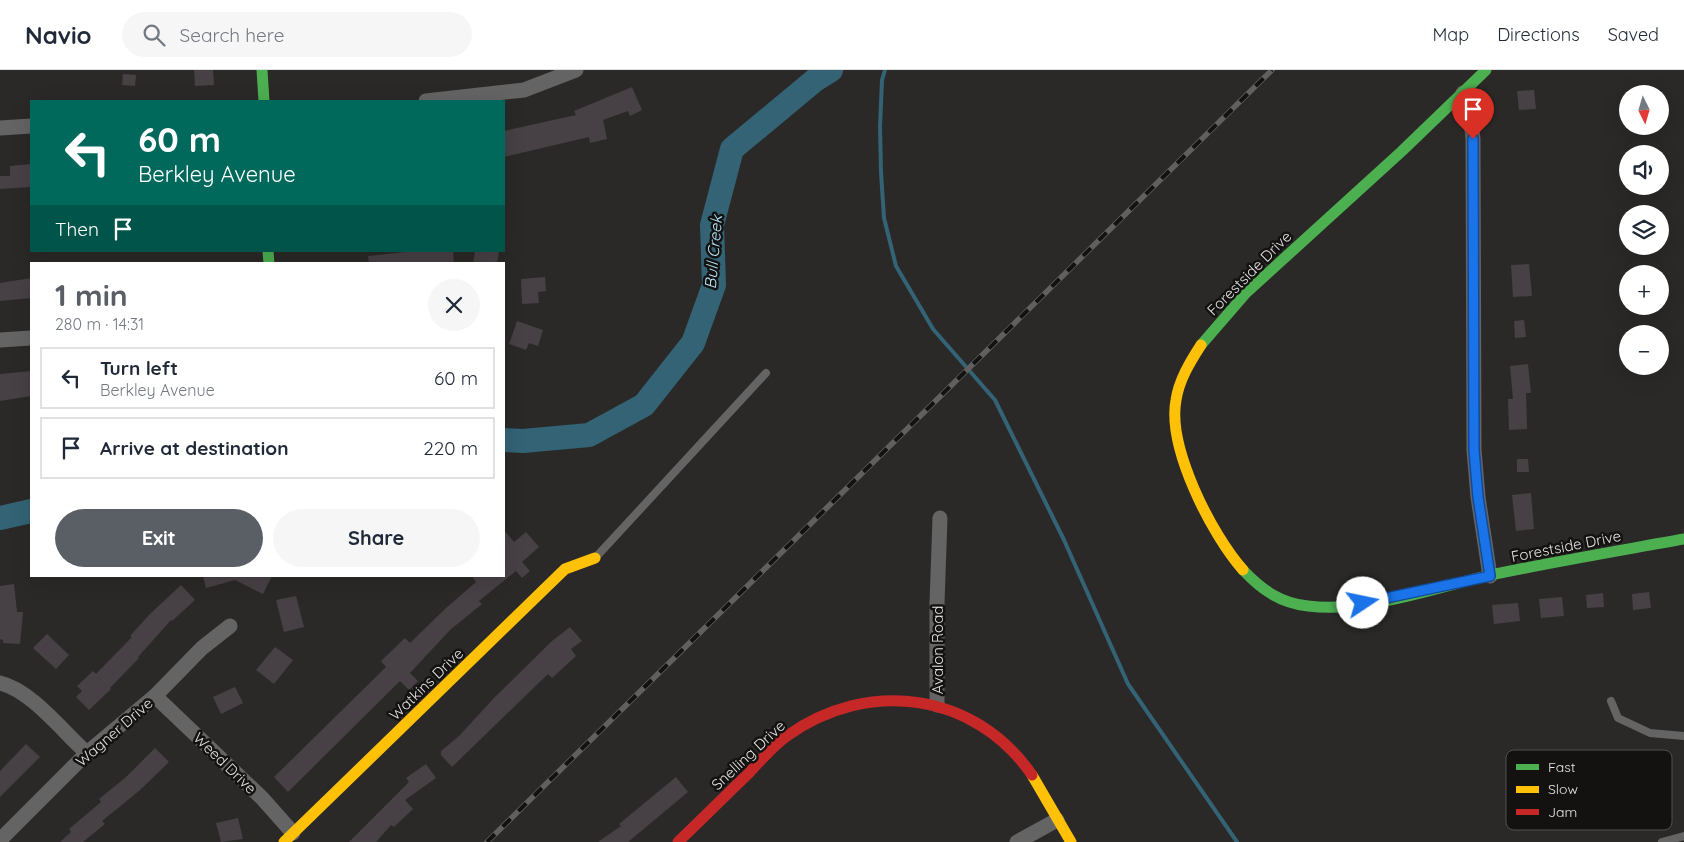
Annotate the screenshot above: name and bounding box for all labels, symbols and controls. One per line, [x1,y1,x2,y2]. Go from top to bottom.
search box [122,12,472,57]
text: Navio [25,20,92,50]
icon: search [140,21,168,49]
text: Search here [180,23,284,47]
text: Map [1432,23,1469,46]
text: Directions [1497,23,1580,46]
text: Saved [1608,23,1659,46]
north arrow [1619,85,1669,135]
map controls [1619,85,1669,375]
pin [1452,88,1494,139]
icon: arrive [1459,95,1487,123]
text: 60 m [138,117,221,161]
icon: left [55,120,120,185]
button: sound [1619,145,1669,195]
text: Berkley Avenue [138,160,296,188]
button: layers [1619,205,1669,255]
water label: Bull Creek [700,213,726,290]
icon: arrive [109,215,137,243]
text: Then [55,217,99,241]
street label: Forestside Drive [1203,227,1295,319]
button: + [1619,265,1669,315]
text: 1 min [55,276,128,314]
button: close [428,279,480,331]
text: 280 m · 14:31 [55,314,144,334]
button: − [1619,325,1669,375]
text: Turn left [100,356,178,380]
icon: left [57,364,85,392]
text: 60 m [434,366,478,390]
text: Berkley Avenue [100,380,215,400]
icon: arrive [57,434,85,462]
text: Arrive at destination [100,436,289,460]
text: 220 m [423,436,478,460]
button: Exit [55,509,263,567]
button: Share [273,509,480,567]
street label: Forestside Drive [1509,526,1623,566]
position arrow [1336,576,1388,628]
street label: Avalon Road [928,606,947,694]
street label: Watkins Drive [385,644,467,724]
street label: Wagner Drive [72,693,156,771]
street label: Snelling Drive [707,716,789,794]
street label: Weed Drive [189,728,261,798]
legend [1506,750,1672,830]
text: Fast [1548,758,1576,776]
text: Slow [1548,780,1578,798]
text: Jam [1548,803,1577,821]

